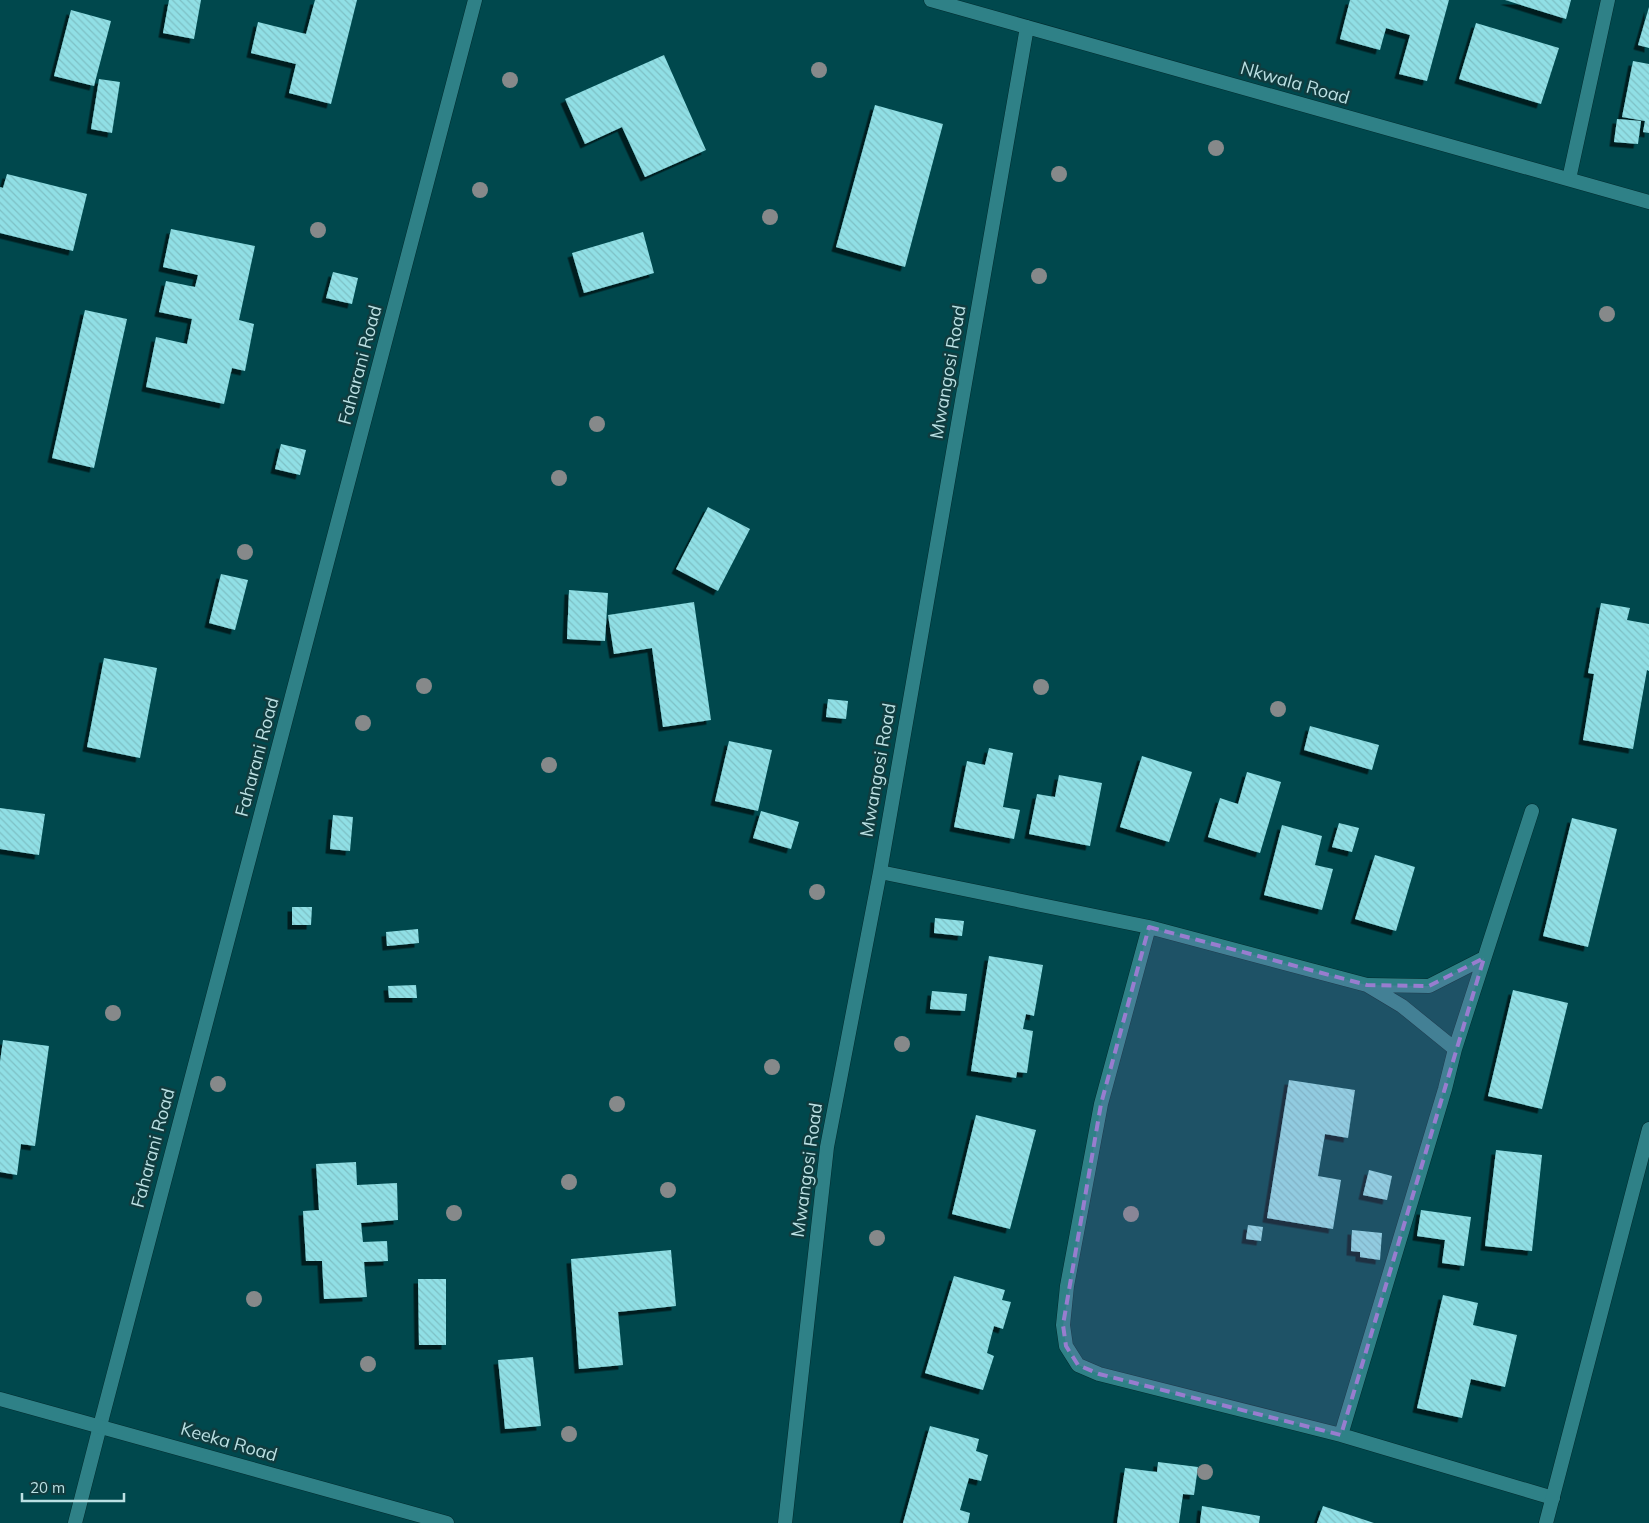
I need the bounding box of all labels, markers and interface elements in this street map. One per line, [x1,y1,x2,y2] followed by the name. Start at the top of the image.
[1238,56,1352,109] street label: Nkwala Road
[333,303,387,427] street label: Faharani Road
[924,303,971,441] street label: Mwangosi Road
[230,695,284,819] street label: Faharani Road
[854,701,901,839] street label: Mwangosi Road
[126,1086,180,1210] street label: Faharani Road
[786,1101,827,1239] street label: Mwangosi Road
[178,1417,280,1466] street label: Keeka Road
[22,1470,125,1502] scale bar
[30,1478,65,1497] text: 20 m

